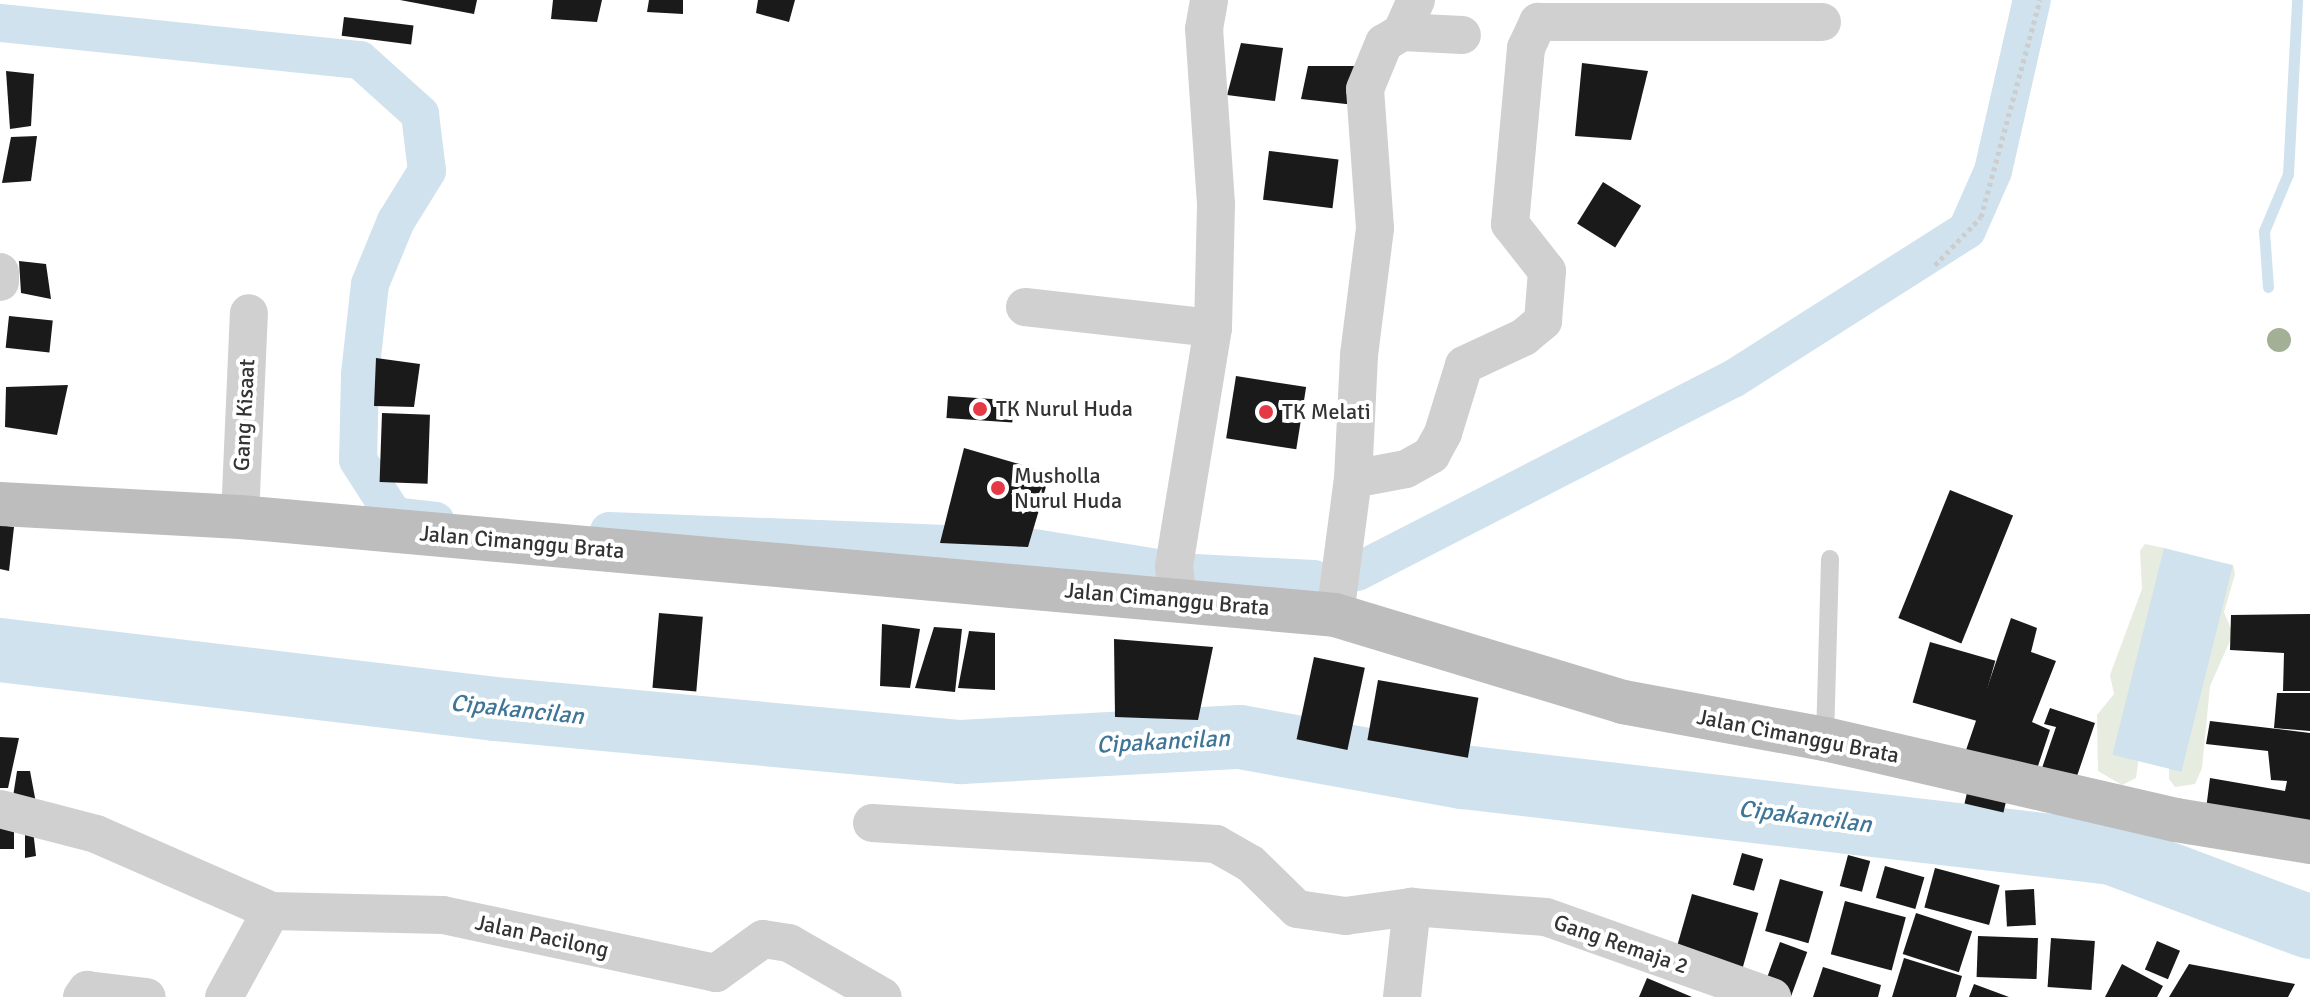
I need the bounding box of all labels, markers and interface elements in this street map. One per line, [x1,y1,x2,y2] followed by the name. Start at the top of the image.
[228,358,260,472] street label: Gang Kisaat
[996,396,1133,422] place label: TK Nurul Huda
[1282,399,1371,425] place label: TK Melati
[971,400,989,418] marker: TK Nurul Huda
[1257,403,1275,421] marker: TK Melati
[1014,462,1122,514] place label: Musholla Nurul Huda
[989,479,1007,497] marker: Musholla Nurul Huda
[418,520,626,564] street label: Jalan Cimanggu Brata
[1063,577,1271,621] street label: Jalan Cimanggu Brata
[449,689,585,731] water label: Cipakancilan
[1695,703,1901,769] street label: Jalan Cimanggu Brata
[1096,724,1230,760] water label: Cipakancilan
[1737,795,1873,839] water label: Cipakancilan
[473,909,611,963] street label: Jalan Pacilong
[1550,909,1692,979] street label: Gang Remaja 2

